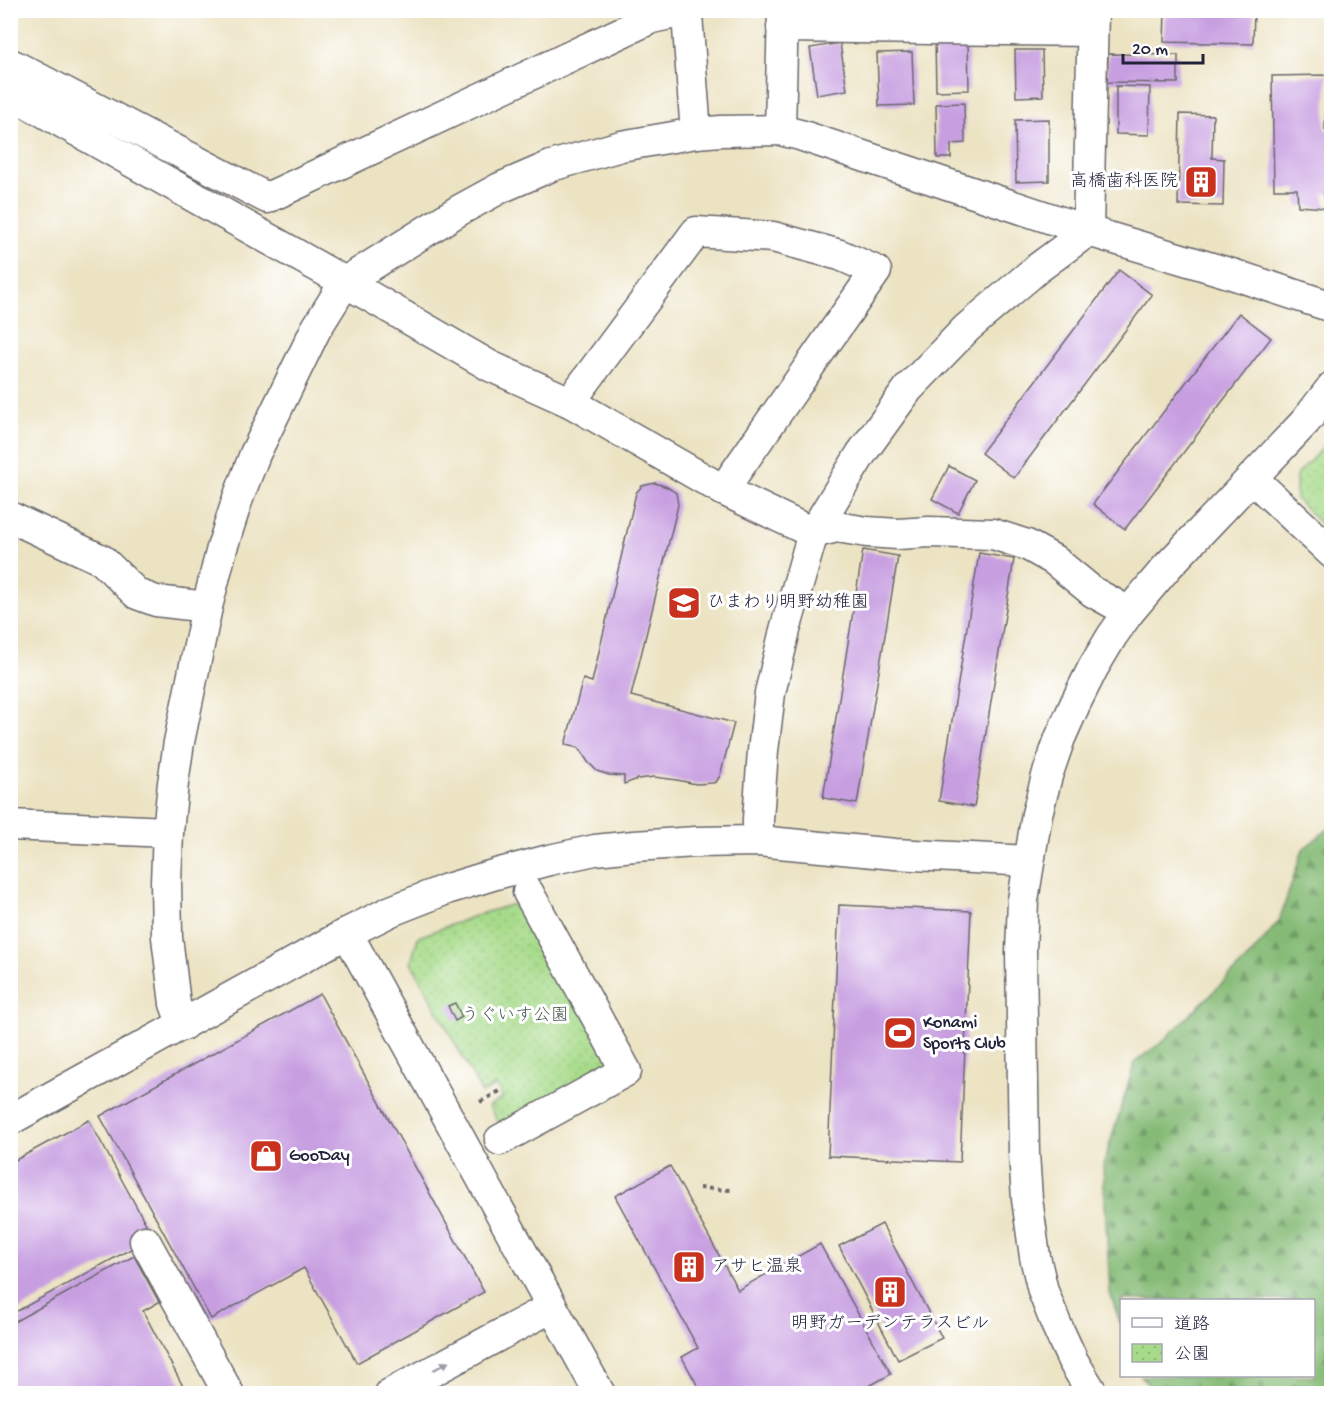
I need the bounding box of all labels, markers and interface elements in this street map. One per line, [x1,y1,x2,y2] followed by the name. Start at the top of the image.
[1123,27,1202,65] scale bar
[1132,40,1168,61] text: 20 m
[1183,164,1219,200] building icon: 高橋歯科医院
[1070,171,1178,193] place label: 高橋歯科医院
[666,585,702,621] school or university icon: ひまわり明野幼稚園
[707,592,869,614] place label: ひまわり明野幼稚園
[461,1006,569,1027] park label: うぐいす公園
[923,1013,1006,1055] place label: Konami Sports Club
[882,1015,918,1051] sports icon: Konami Sports Club
[248,1138,284,1174] shop icon: GooDay
[289,1146,350,1167] place label: GooDay
[671,1249,707,1285] building icon: アサヒ温泉
[712,1256,802,1278] place label: アサヒ温泉
[872,1274,908,1310] building icon: 明野ガーデンテラスビル
[1120,1299,1315,1377] legend
[791,1314,989,1335] place label: 明野ガーデンテラスビル
[1174,1314,1210,1336] text: 道路
[1174,1345,1210,1366] text: 公園
[433,1361,450,1371] one-way arrow

